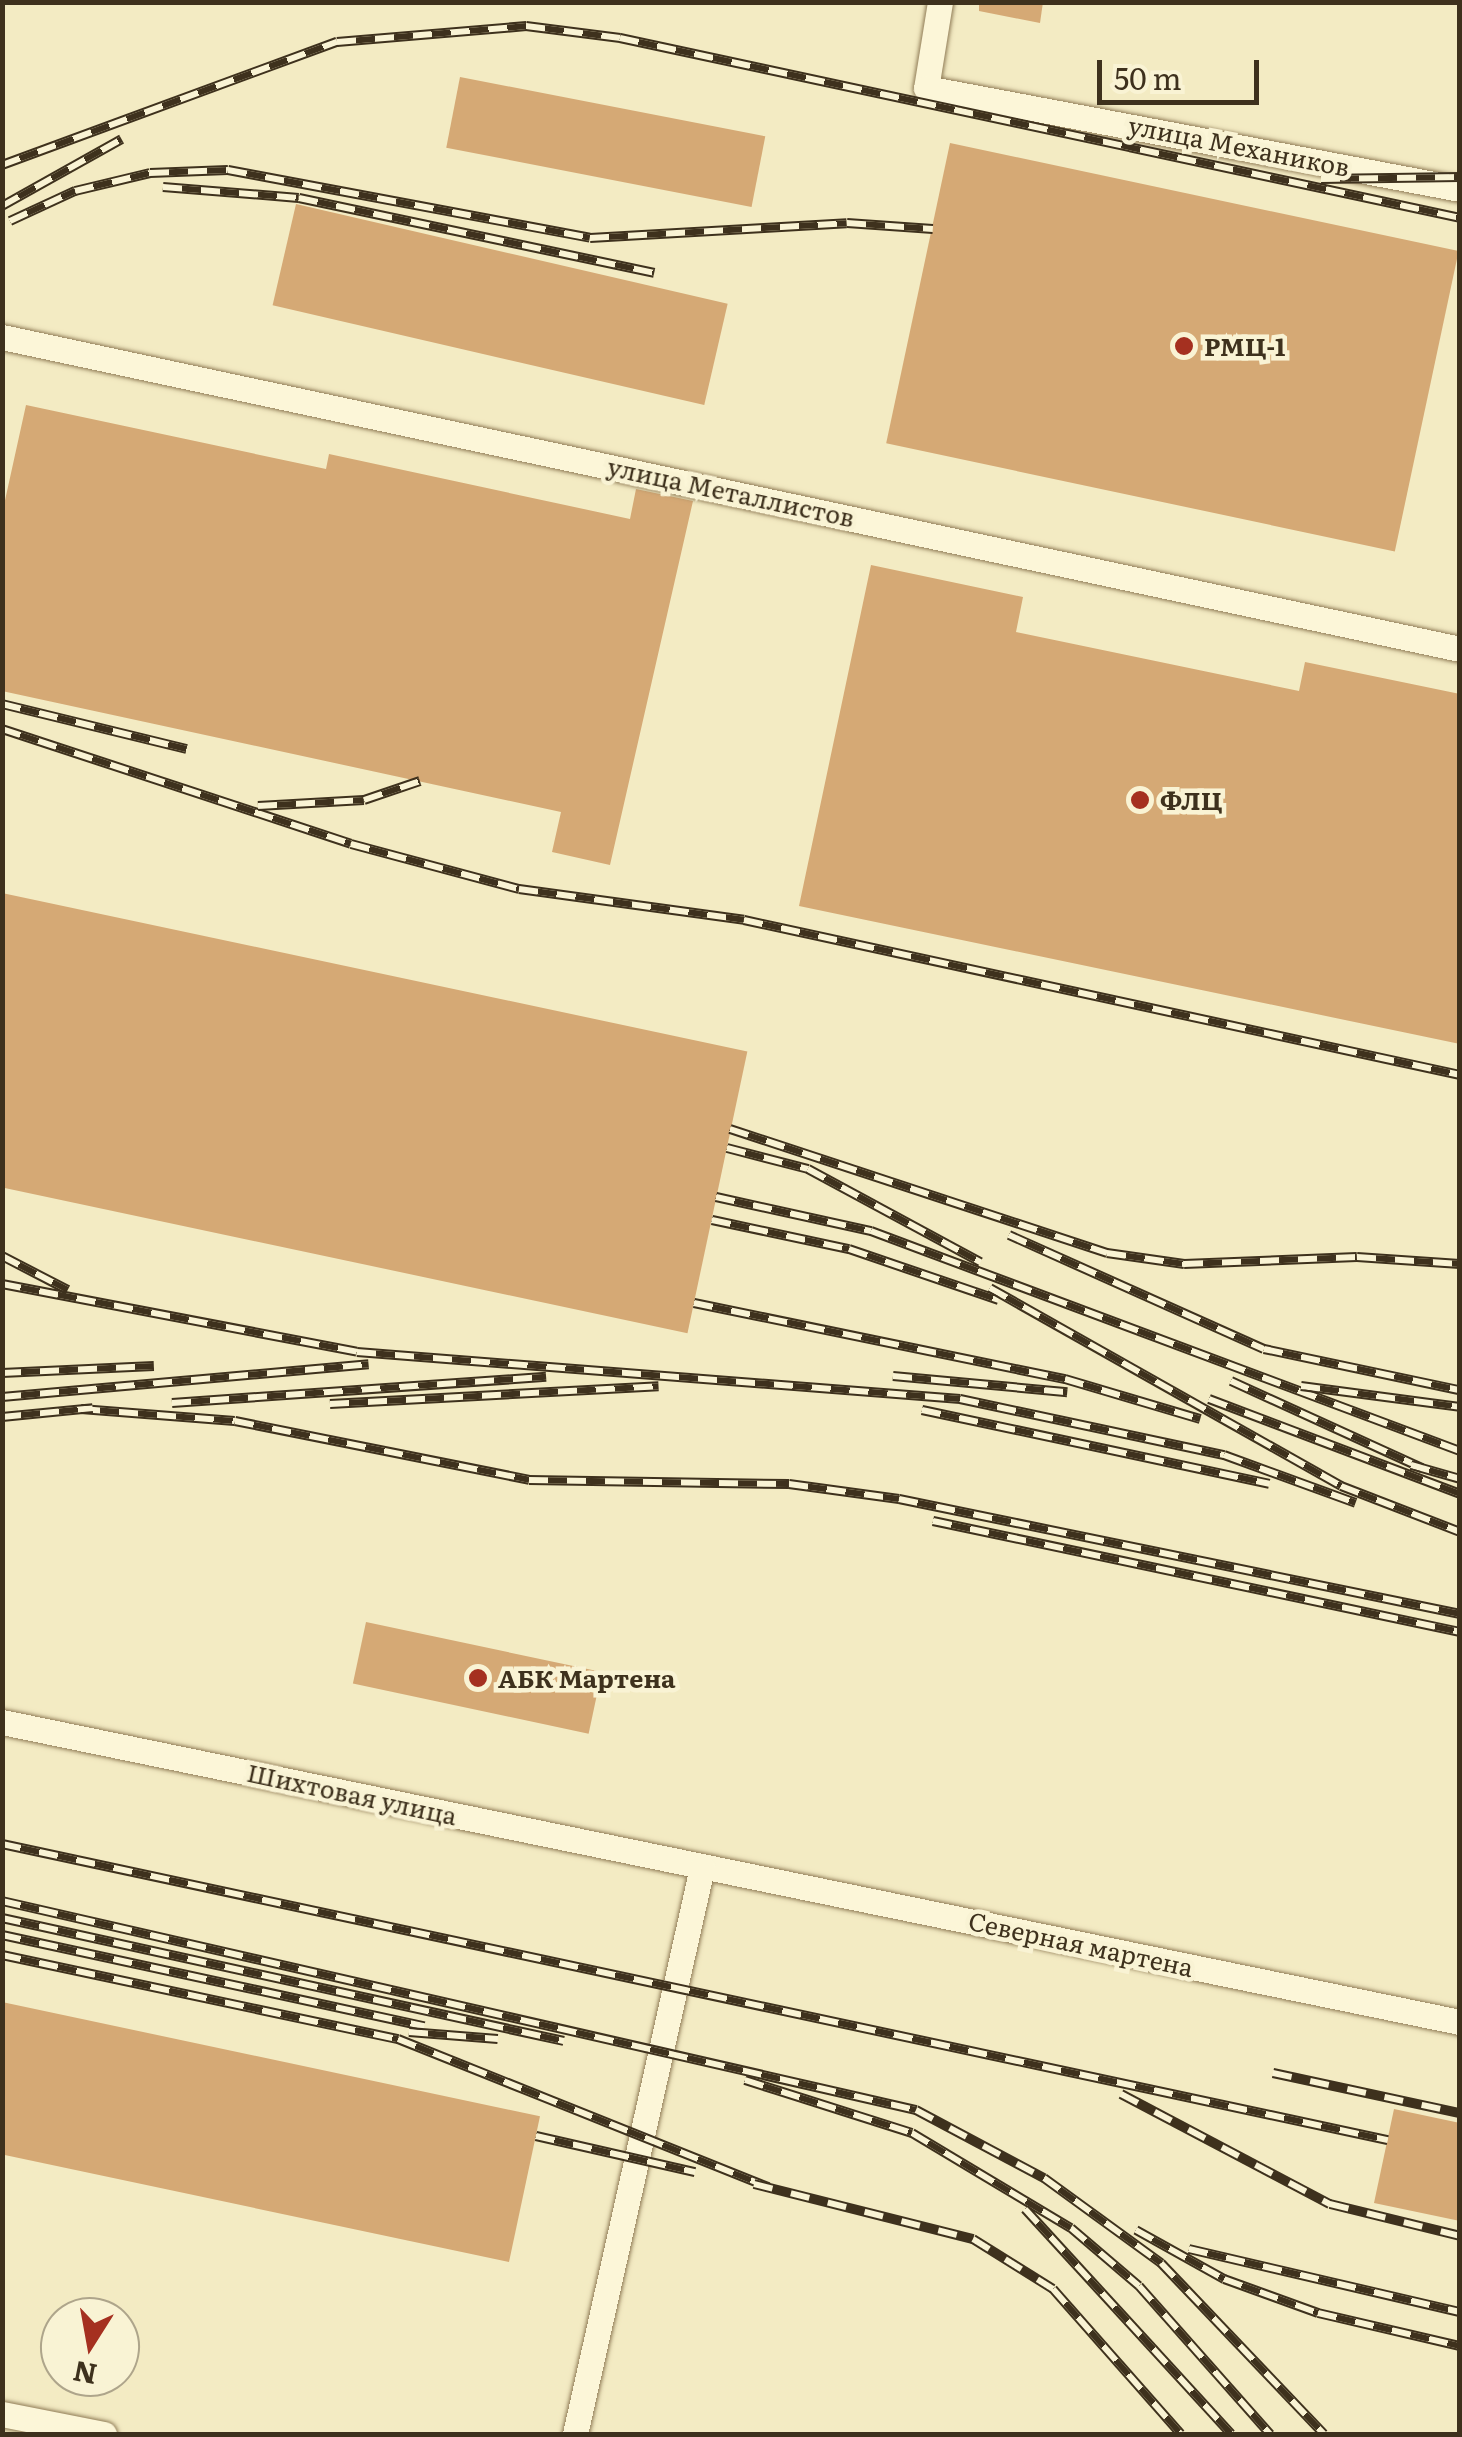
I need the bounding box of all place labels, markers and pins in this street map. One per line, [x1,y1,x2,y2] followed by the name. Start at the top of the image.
[1204,331,1285,361] place label: РМЦ-1
[1173,335,1195,357] marker: РМЦ-1
[1160,785,1222,815] place label: ФЛЦ
[1129,789,1151,811] marker: ФЛЦ
[498,1663,675,1693] place label: АБК Мартена
[467,1667,489,1689] marker: АБК Мартена

